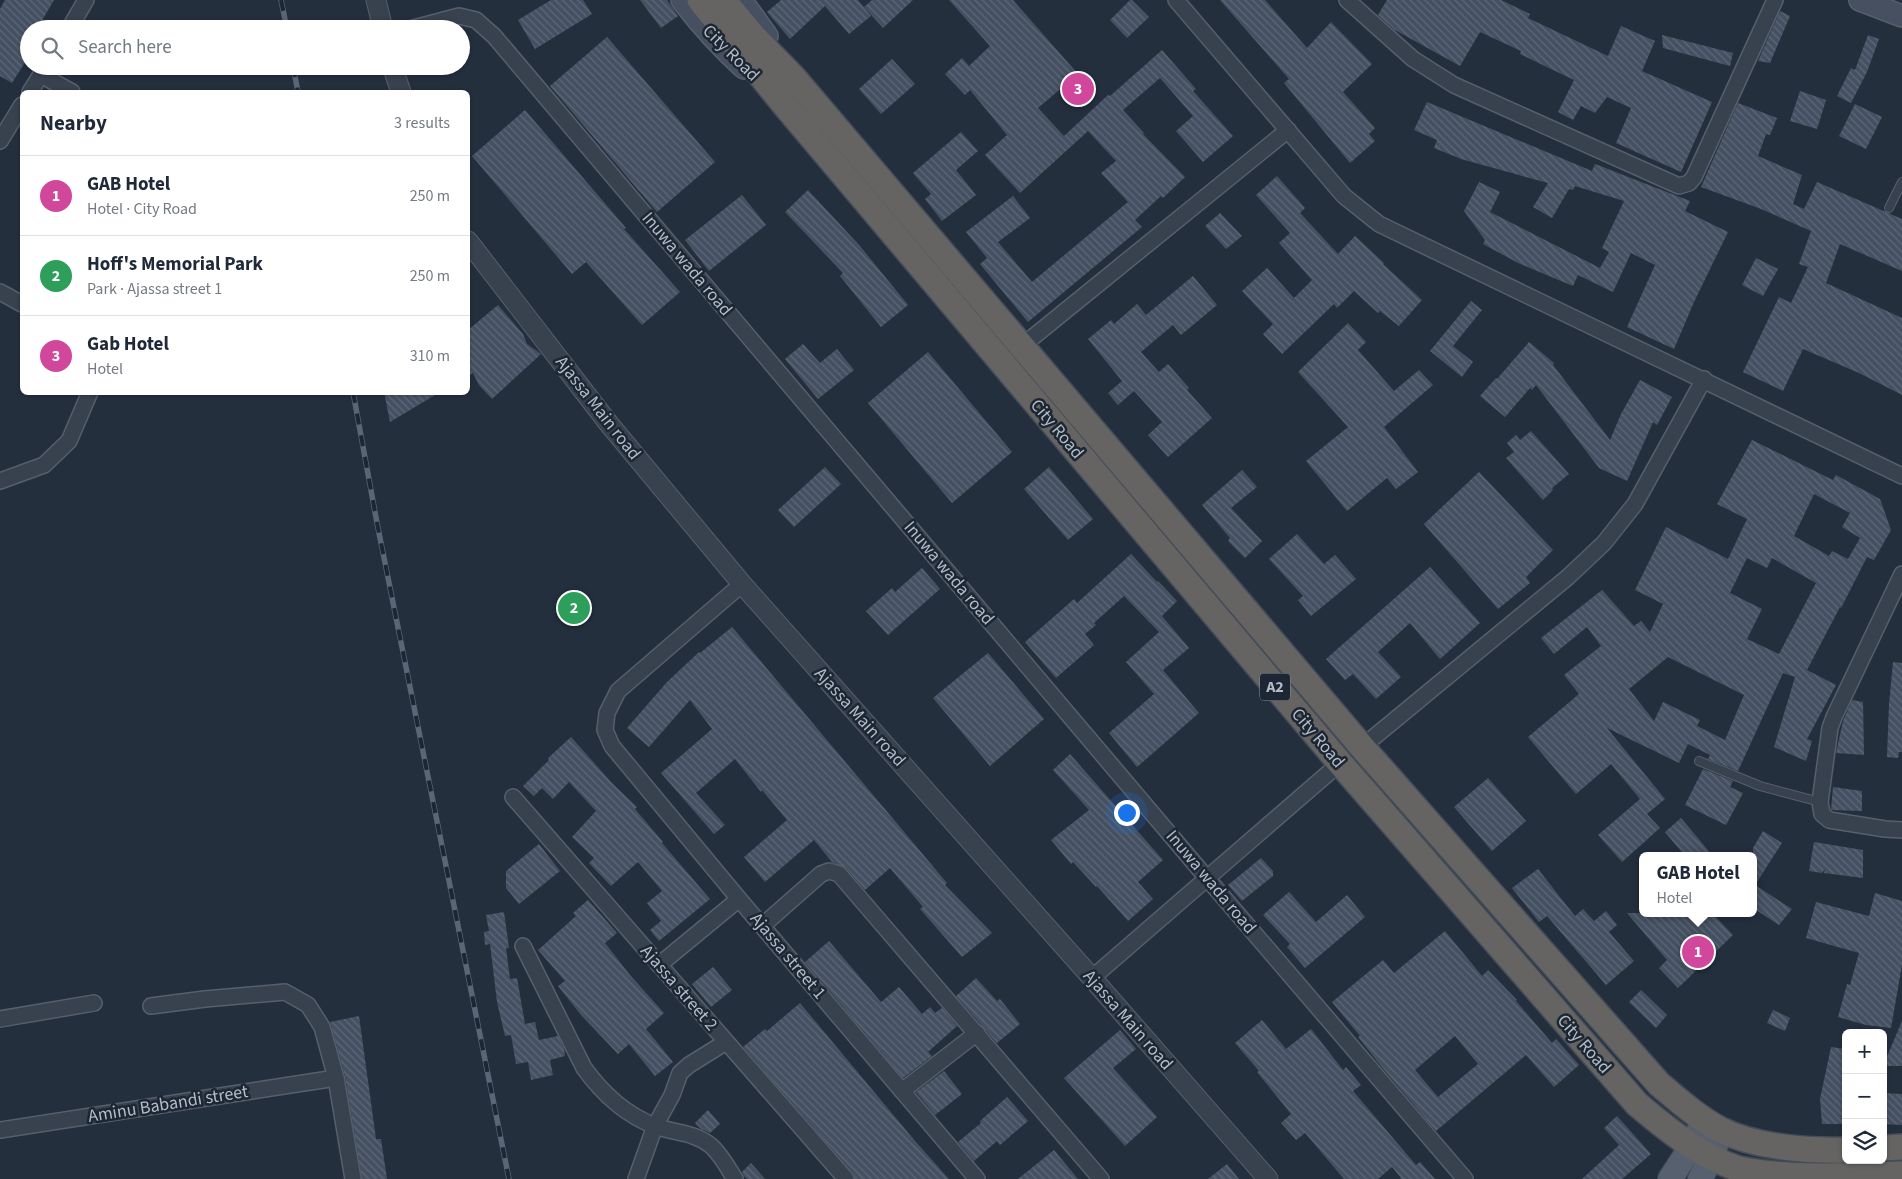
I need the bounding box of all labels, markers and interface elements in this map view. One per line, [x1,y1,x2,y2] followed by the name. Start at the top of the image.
[697,19,765,87] street label: City Road
[20,20,470,75] search box
[38,34,66,62] icon: search
[78,34,172,61] text: Search here
[1062,70,1094,108] pin: 3
[40,108,107,138] text: Nearby
[394,112,450,134] text: 3 results
[87,171,170,198] text: GAB Hotel
[52,185,60,207] text: 1
[410,185,450,207] text: 250 m
[87,198,197,220] text: Hotel · City Road
[636,207,738,321] street label: Inuwa wada road
[87,251,263,278] text: Hoff's Memorial Park
[52,265,60,287] text: 2
[410,265,450,287] text: 250 m
[87,278,222,300] text: Park · Ajassa street 1
[87,331,169,358] text: Gab Hotel
[52,345,60,367] text: 3
[410,345,450,367] text: 310 m
[549,351,647,465] street label: Ajassa Main road
[87,358,123,380] text: Hotel
[1024,394,1090,464] street label: City Road
[898,516,1000,630] street label: Inuwa wada road
[558,589,590,627] pin: 2
[809,662,911,772] street label: Ajassa Main road
[1260,674,1290,700] road number: A2
[1285,703,1351,773] street label: City Road
[1114,800,1140,826] your location
[1160,825,1262,939] street label: Inuwa wada road
[1639,852,1757,917] popup
[1656,860,1740,887] text: GAB Hotel
[1656,887,1692,909] text: Hotel
[744,907,832,1005] street label: Ajassa street 1
[1682,933,1714,971] pin: 1
[635,940,723,1036] street label: Ajassa street 2
[1077,964,1179,1076] street label: Ajassa Main road
[1551,1009,1617,1079] street label: City Road
[1842,1029,1887,1164] map controls
[1842,1029,1887,1074] button: +
[1842,1074,1887,1119] button: −
[86,1079,250,1129] street label: Aminu Babandi street
[1842,1119,1887,1164] button: layers

